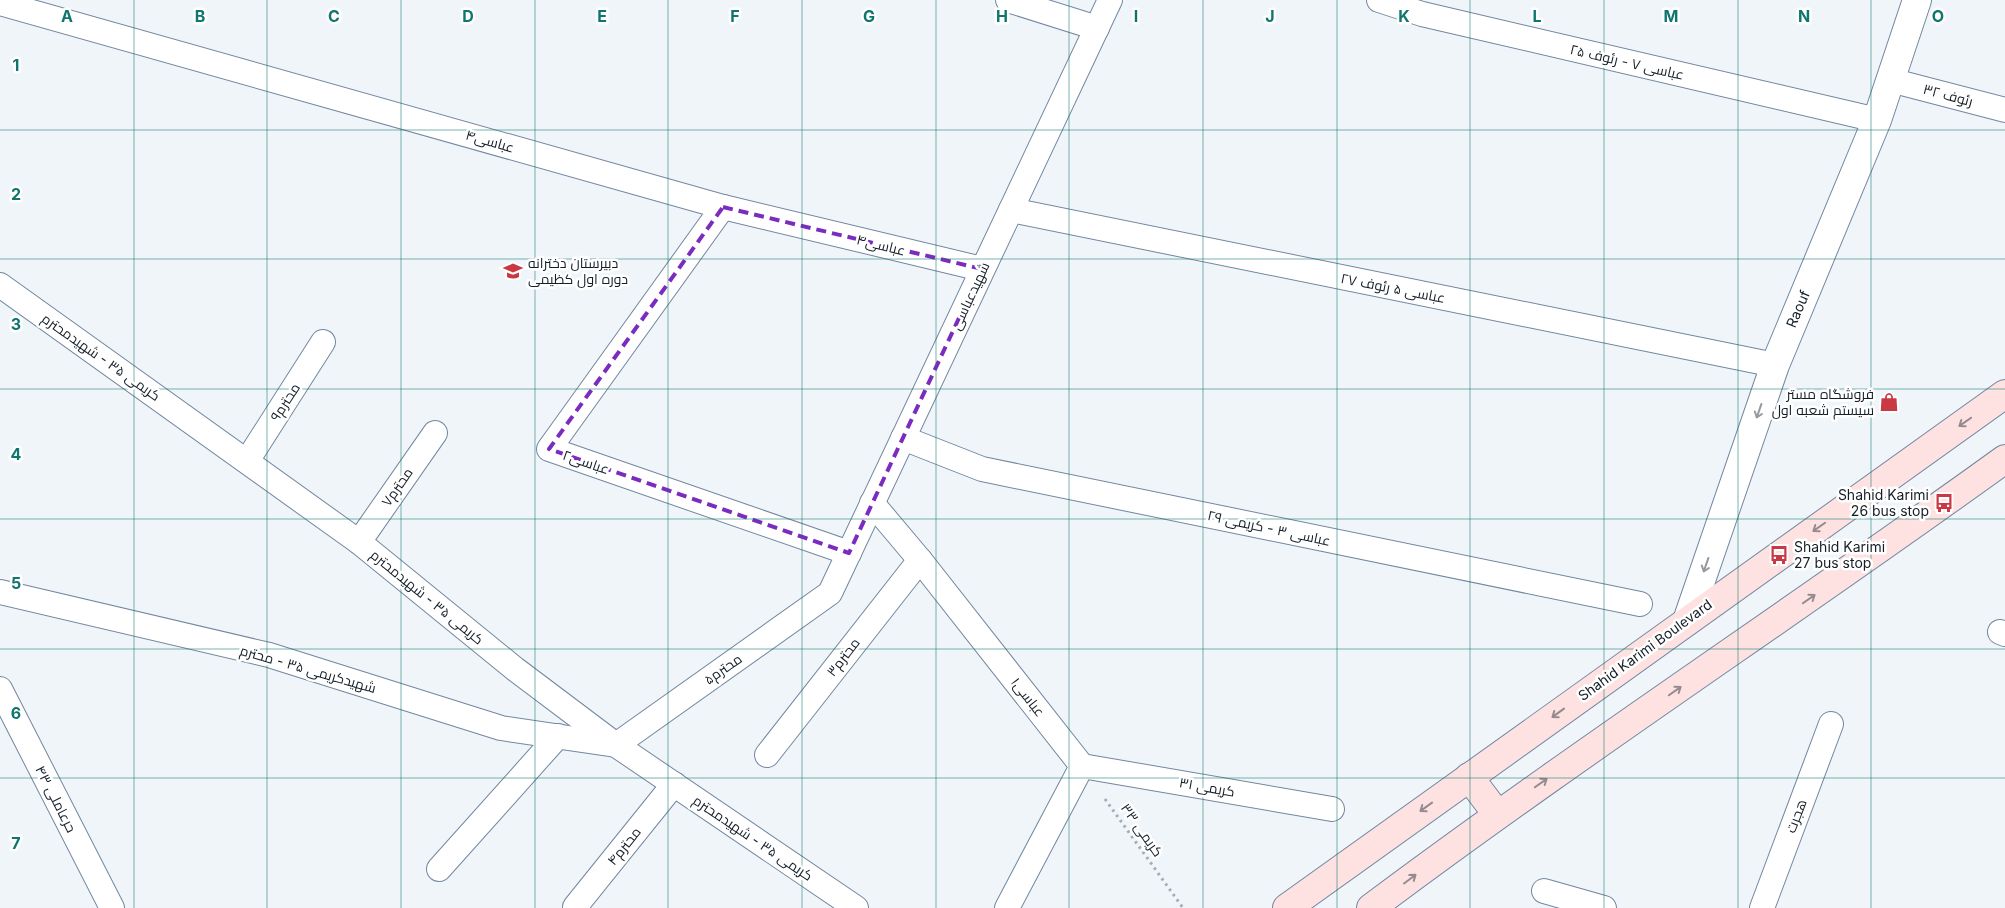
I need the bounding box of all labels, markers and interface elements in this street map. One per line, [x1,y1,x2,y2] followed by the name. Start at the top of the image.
[61,6,73,26] text: A
[195,6,205,26] text: B
[328,6,340,26] text: C
[462,6,474,26] text: D
[597,6,607,26] text: E
[730,6,740,26] text: F
[863,6,875,26] text: G
[996,6,1008,26] text: H
[1134,6,1138,26] text: I
[1265,6,1275,26] text: J
[1398,6,1410,26] text: K
[1532,6,1542,26] text: L
[1664,6,1678,26] text: M
[1798,6,1810,26] text: N
[1932,6,1944,26] text: O
[1568,40,1686,83] street label: عباسی ۷ - رئوف ۲۵
[13,55,19,75] text: 1
[1921,80,1975,109] street label: رئوف ۳۲
[464,125,516,156] street label: عباسی۴
[11,184,21,204] text: 2
[855,230,907,259] street label: عباسی۴
[528,254,628,288] place label: دبیرستان دخترانه دوره اول کظیمی
[946,259,993,332] street label: شهیدعباسی
[502,260,524,282] school or university icon: دبیرستان دخترانه دوره اول کظیمی
[1339,269,1447,306] street label: عباسی ۵ رئوف ۲۷
[1782,288,1813,330] street label: Raouf
[38,309,164,406] street label: کریمی ۳۵ - شهیدمحترم
[11,314,21,334] text: 3
[266,380,305,425] street label: محترم۹
[1772,385,1874,420] place label: فروشگاه مستر سیستم شعبه اول
[1878,391,1900,413] shop icon: فروشگاه مستر سیستم شعبه اول
[1754,403,1763,419] one-way arrow
[1958,417,1972,427] one-way arrow
[11,444,22,464] text: 4
[561,446,612,477] street label: عباسی۲
[377,464,418,510] street label: محترم۷
[1838,486,1929,519] place label: Shahid Karimi 26 bus stop
[1933,492,1955,514] bus stop icon: Shahid Karimi 26 bus stop
[1206,506,1332,549] street label: عباسی ۳ - کریمی ۲۹
[1812,522,1826,532] one-way arrow
[1794,538,1885,571] place label: Shahid Karimi 27 bus stop
[1768,544,1790,566] bus stop icon: Shahid Karimi 27 bus stop
[366,546,487,649] street label: کریمی ۳۵ - شهیدمحترم
[1701,557,1710,572] one-way arrow
[11,573,21,593] text: 5
[1802,594,1816,604] one-way arrow
[1574,595,1715,704] street label: Shahid Karimi Boulevard
[822,634,864,680] street label: محترم۳
[238,641,378,698] street label: شهیدکریمی ۳۵ - محترم
[701,650,746,689] street label: محترم۵
[1008,674,1049,720] street label: عباسی۱
[1668,686,1682,696] one-way arrow
[11,703,21,723] text: 6
[1551,708,1565,718] one-way arrow
[32,762,81,835] street label: حرعاملی ۴۳
[1178,773,1236,800] street label: کریمی ۳۱
[1534,778,1548,788] one-way arrow
[689,791,816,886] street label: کریمی ۳۵ - شهیدمحترم
[1781,797,1810,835] street label: هجرت
[1118,800,1167,860] street label: کریمی ۳۳
[1419,802,1433,812] one-way arrow
[603,823,646,869] street label: محترم۴
[11,833,21,853] text: 7
[1403,874,1417,884] one-way arrow

